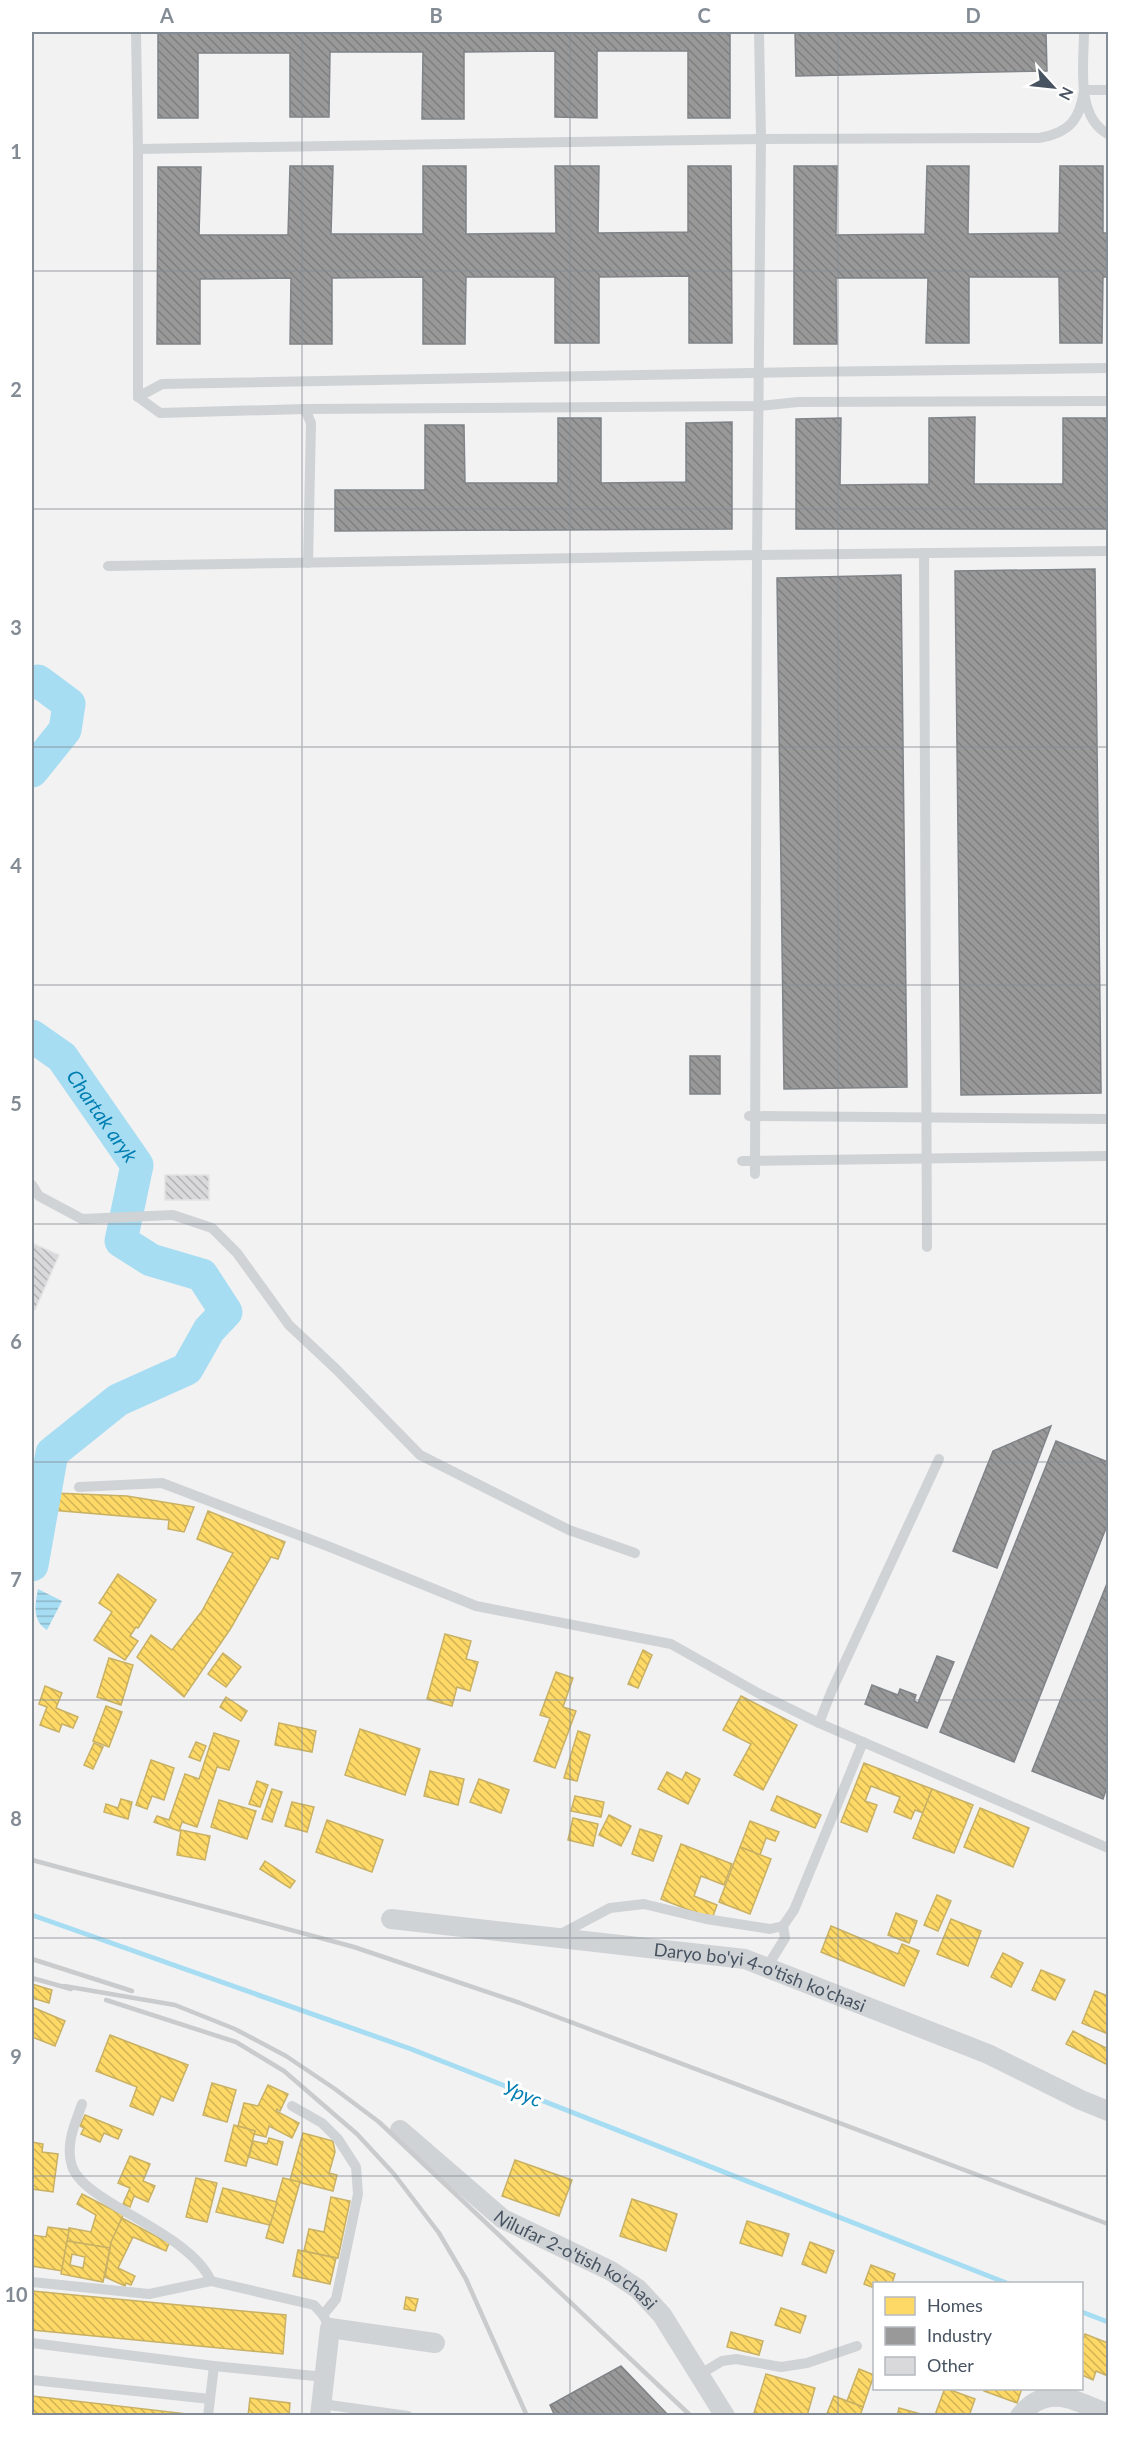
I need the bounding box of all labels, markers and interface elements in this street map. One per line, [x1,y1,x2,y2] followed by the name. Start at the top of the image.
[159,3,174,27] text: A
[429,3,443,27] text: B
[697,3,711,27] text: C
[965,3,981,27] text: D
[1023,57,1083,117] north arrow
[1056,84,1078,104] text: N
[10,139,22,163] text: 1
[10,377,22,401] text: 2
[10,615,22,639] text: 3
[10,853,22,877] text: 4
[62,1065,144,1167] water label: Chartak aryk
[10,1091,22,1115] text: 5
[10,1329,22,1353] text: 6
[10,1567,22,1591] text: 7
[10,1806,22,1830] text: 8
[653,1938,869,2016] street label: Daryo bo'yi 4-o'tish ko'chasi
[10,2044,22,2068] text: 9
[500,2075,546,2111] water label: Урус
[490,2205,662,2314] street label: Nilufar 2-o'tish ko'chasi
[4,2282,28,2306] text: 10
[873,2282,1083,2390] legend
[927,2294,983,2316] text: Homes
[927,2324,993,2346] text: Industry
[927,2354,974,2376] text: Other

